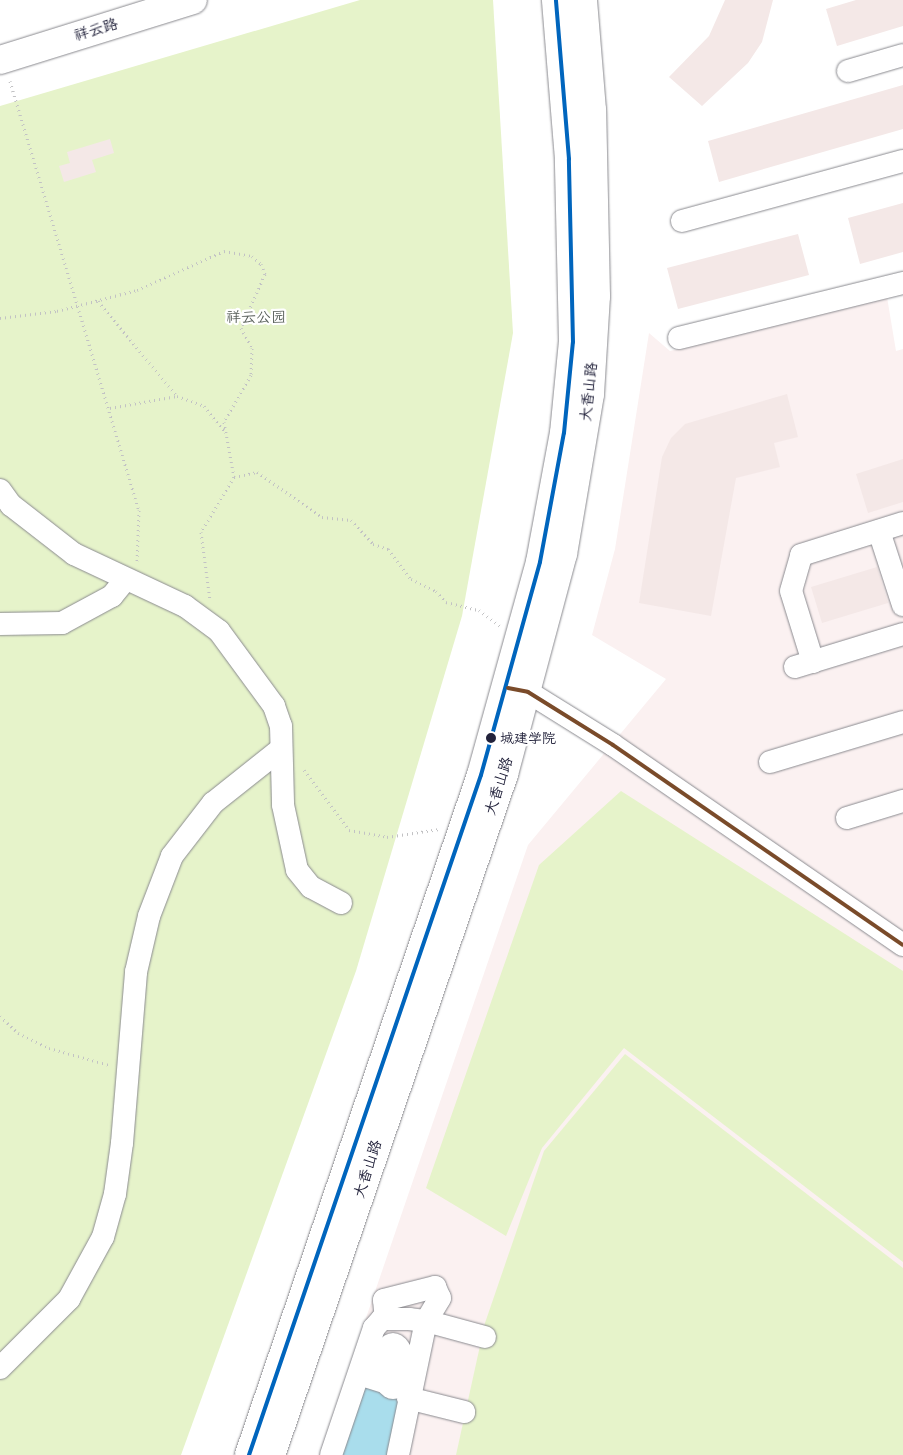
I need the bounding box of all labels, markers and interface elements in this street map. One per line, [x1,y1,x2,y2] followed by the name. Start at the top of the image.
[72,15,120,45] street label: 祥云路
[226,309,286,327] park label: 祥云公园
[577,361,601,423] street label: 大香山路
[500,730,556,746] place label: 城建学院
[486,733,496,743] marker: 城建学院
[481,755,517,817] street label: 大香山路
[350,1138,386,1200] street label: 大香山路

